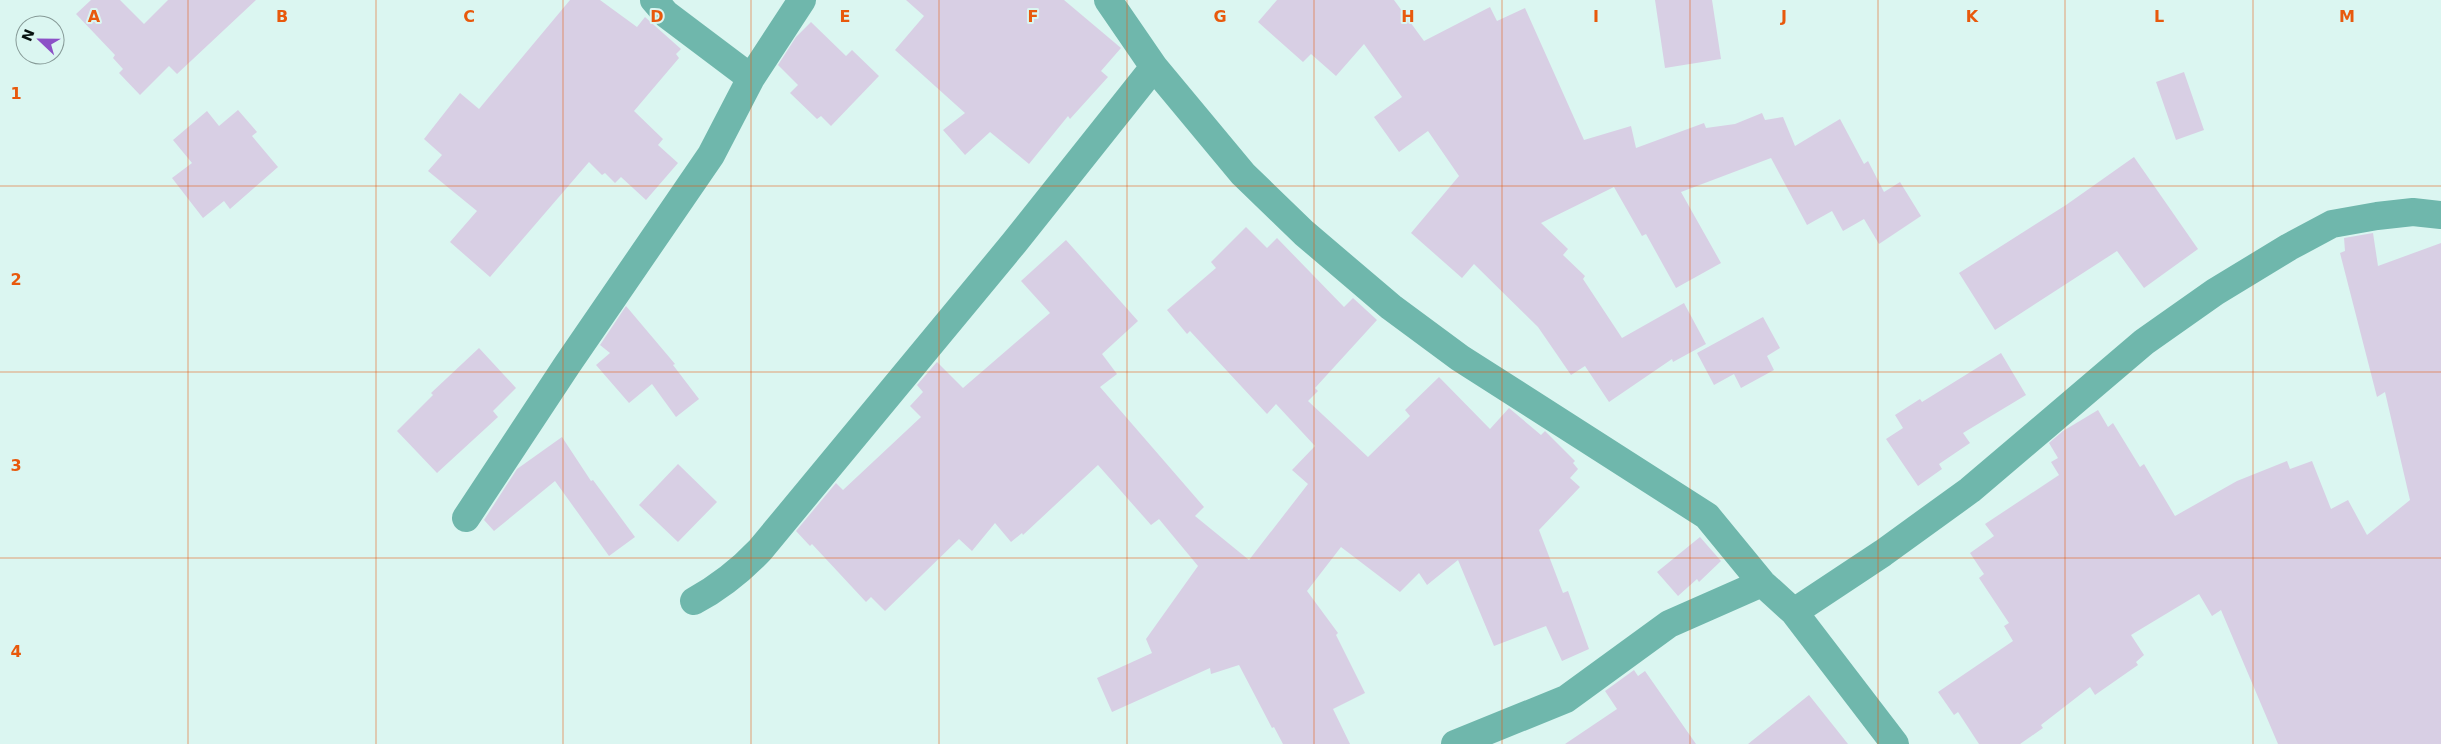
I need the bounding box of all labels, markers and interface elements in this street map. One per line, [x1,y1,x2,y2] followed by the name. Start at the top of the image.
[88,7,101,26] text: A
[276,7,288,26] text: B
[463,7,475,26] text: C
[650,7,664,26] text: D
[840,7,850,26] text: E
[1028,7,1038,26] text: F
[1213,7,1227,26] text: G
[1401,7,1415,26] text: H
[1593,7,1599,26] text: I
[1780,7,1787,26] text: J
[1966,7,1979,26] text: K
[2154,7,2164,26] text: L
[2339,7,2355,26] text: M
[15,15,65,65] north arrow
[18,27,38,44] text: N
[10,84,22,103] text: 1
[10,270,22,289] text: 2
[10,456,22,475] text: 3
[10,642,22,661] text: 4

